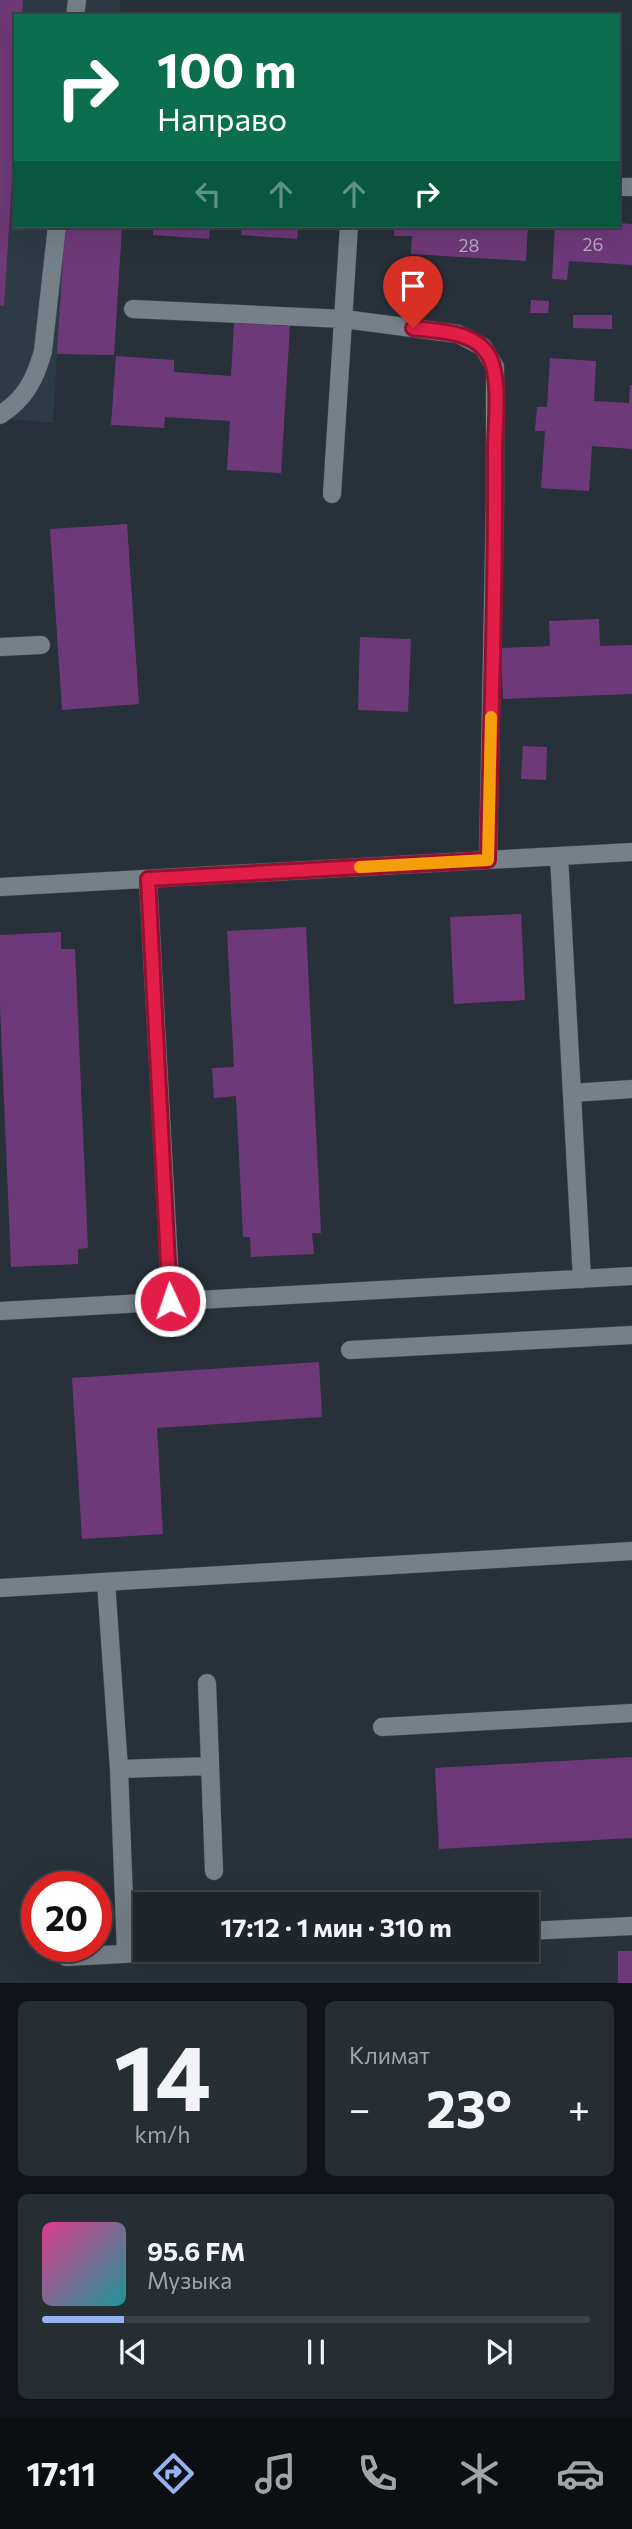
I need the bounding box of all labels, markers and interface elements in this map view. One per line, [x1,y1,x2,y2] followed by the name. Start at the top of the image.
[157,38,296,98] text: 100 m
[42,42,133,133] icon: right
[157,98,287,138] text: Направо
[189,175,227,213] icon: left
[262,175,300,213] icon: ahead
[335,175,373,213] icon: ahead
[408,175,446,213] icon: right
[583,233,603,255] house number: 26
[459,234,480,256] house number: 28
[383,256,443,328] pin
[394,267,432,305] icon: arrive
[133,1264,207,1338] position arrow
[21,1871,112,1962] speed limit sign: 20
[220,1911,452,1942] text: 17:12 · 1 мин · 310 m
[114,2018,211,2130] text: 14
[349,2041,430,2069] text: Климат
[426,2075,512,2139] text: 23°
[349,2084,371,2131] text: −
[568,2084,590,2131] text: +
[135,2120,190,2148] text: km/h
[147,2235,245,2266] text: 95.6 FM
[147,2266,232,2294] text: Музыка
[114,2333,152,2371] icon: previous
[297,2333,335,2371] icon: pause
[480,2333,518,2371] icon: next
[149,2449,198,2498] icon: directions
[251,2449,300,2498] icon: music
[353,2449,402,2498] icon: phone
[455,2449,504,2498] icon: climate
[556,2449,605,2498] icon: car
[26,2453,96,2493] text: 17:11

